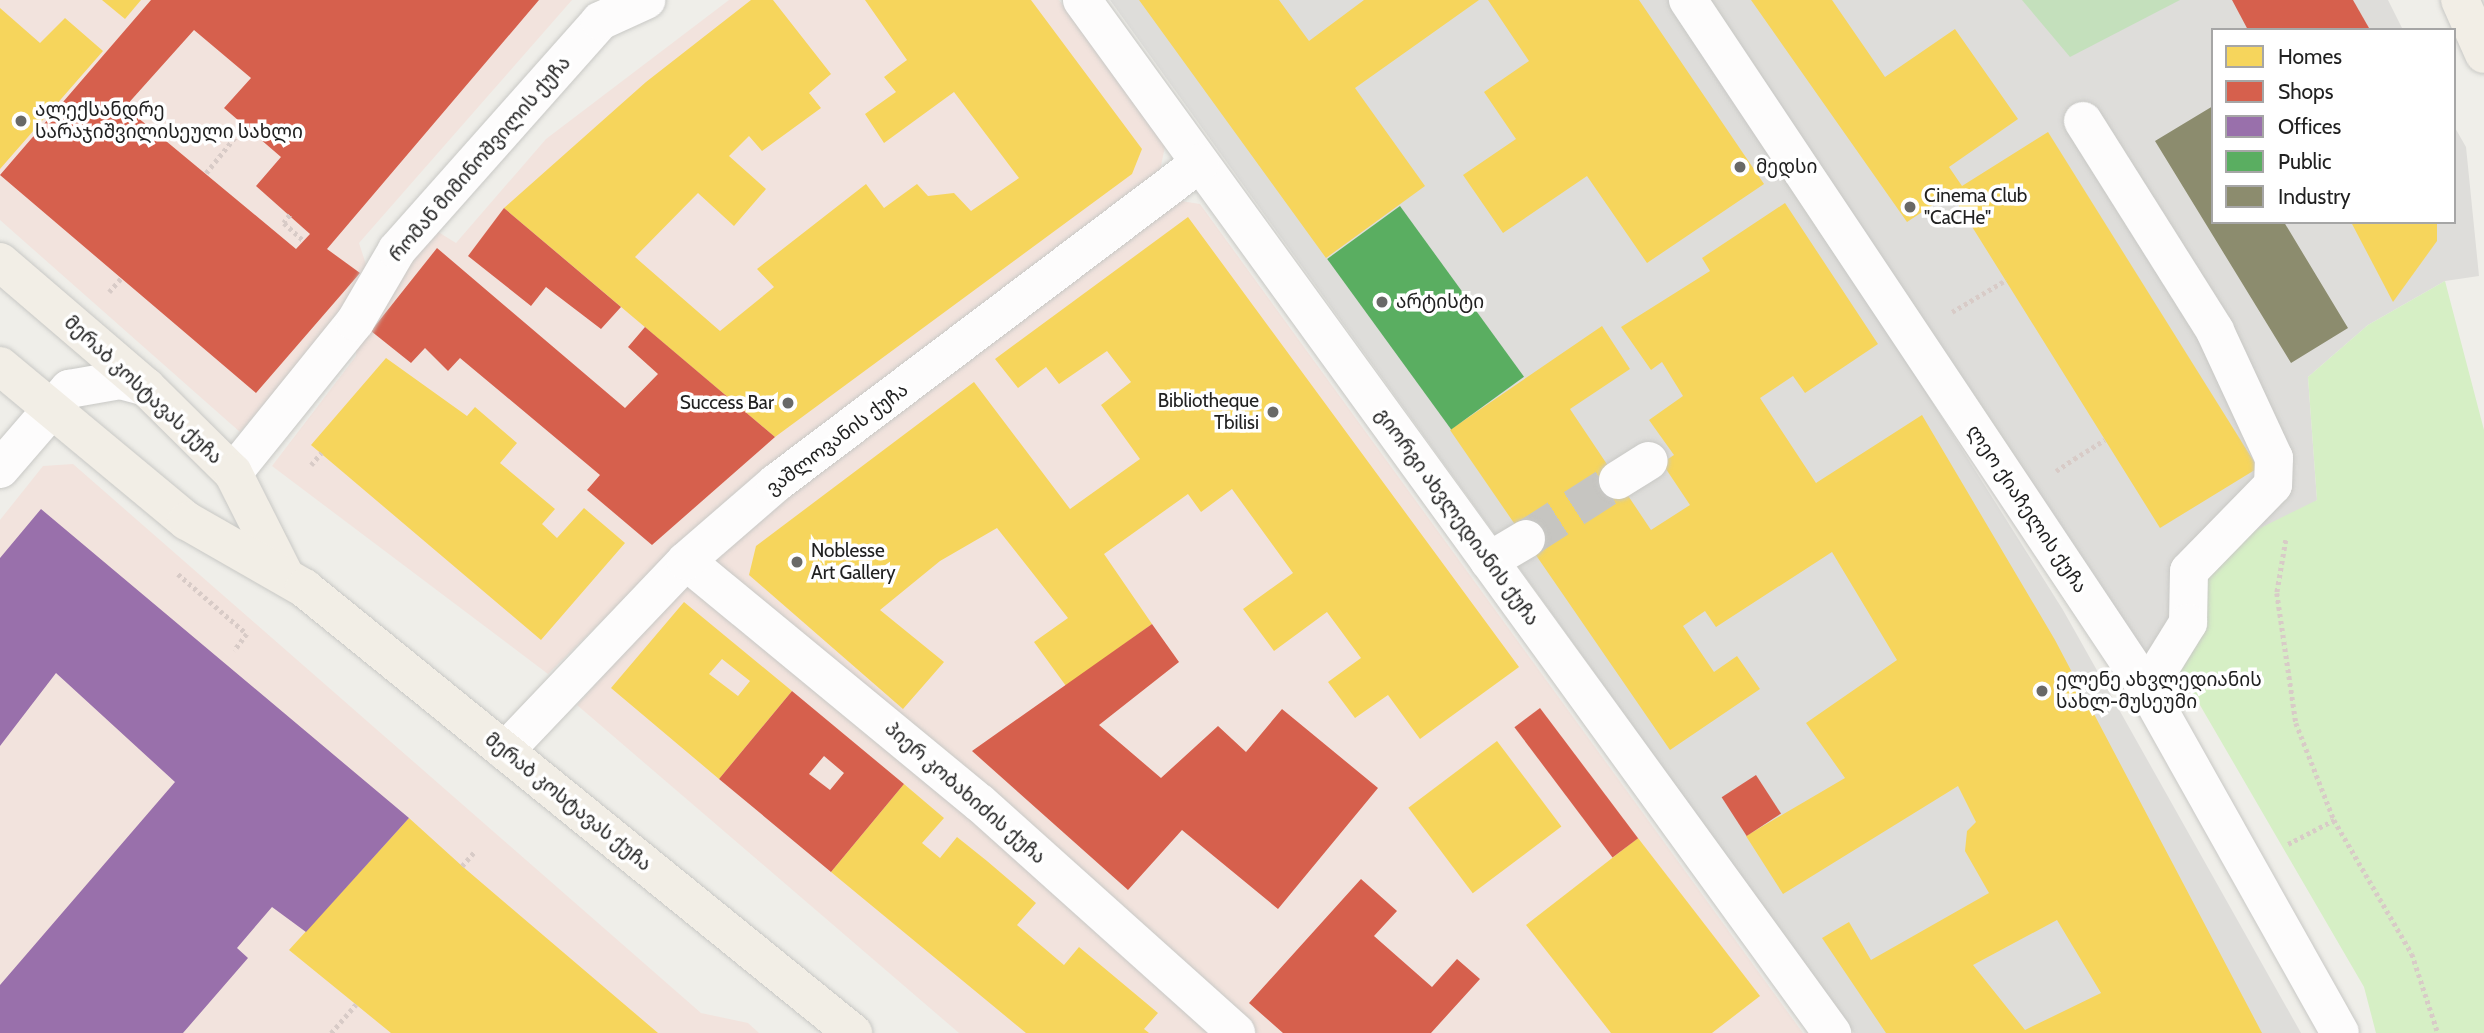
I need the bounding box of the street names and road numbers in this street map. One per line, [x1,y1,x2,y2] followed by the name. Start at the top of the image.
[385,52,575,266] street label: რომან მიმინოშვილის ქუჩა
[59,311,227,469] street label: მერაბ კოსტავას ქუჩა
[761,378,913,500] street label: ვაშლოვანის ქუჩა
[1370,404,1544,630] street label: გიორგი ახვლედიანის ქუჩა
[1962,421,2092,597] street label: ლეო ქიაჩელის ქუჩა
[880,717,1050,869] street label: პიერ კობახიძის ქუჩა
[480,728,656,876] street label: მერაბ კოსტავას ქუჩა

